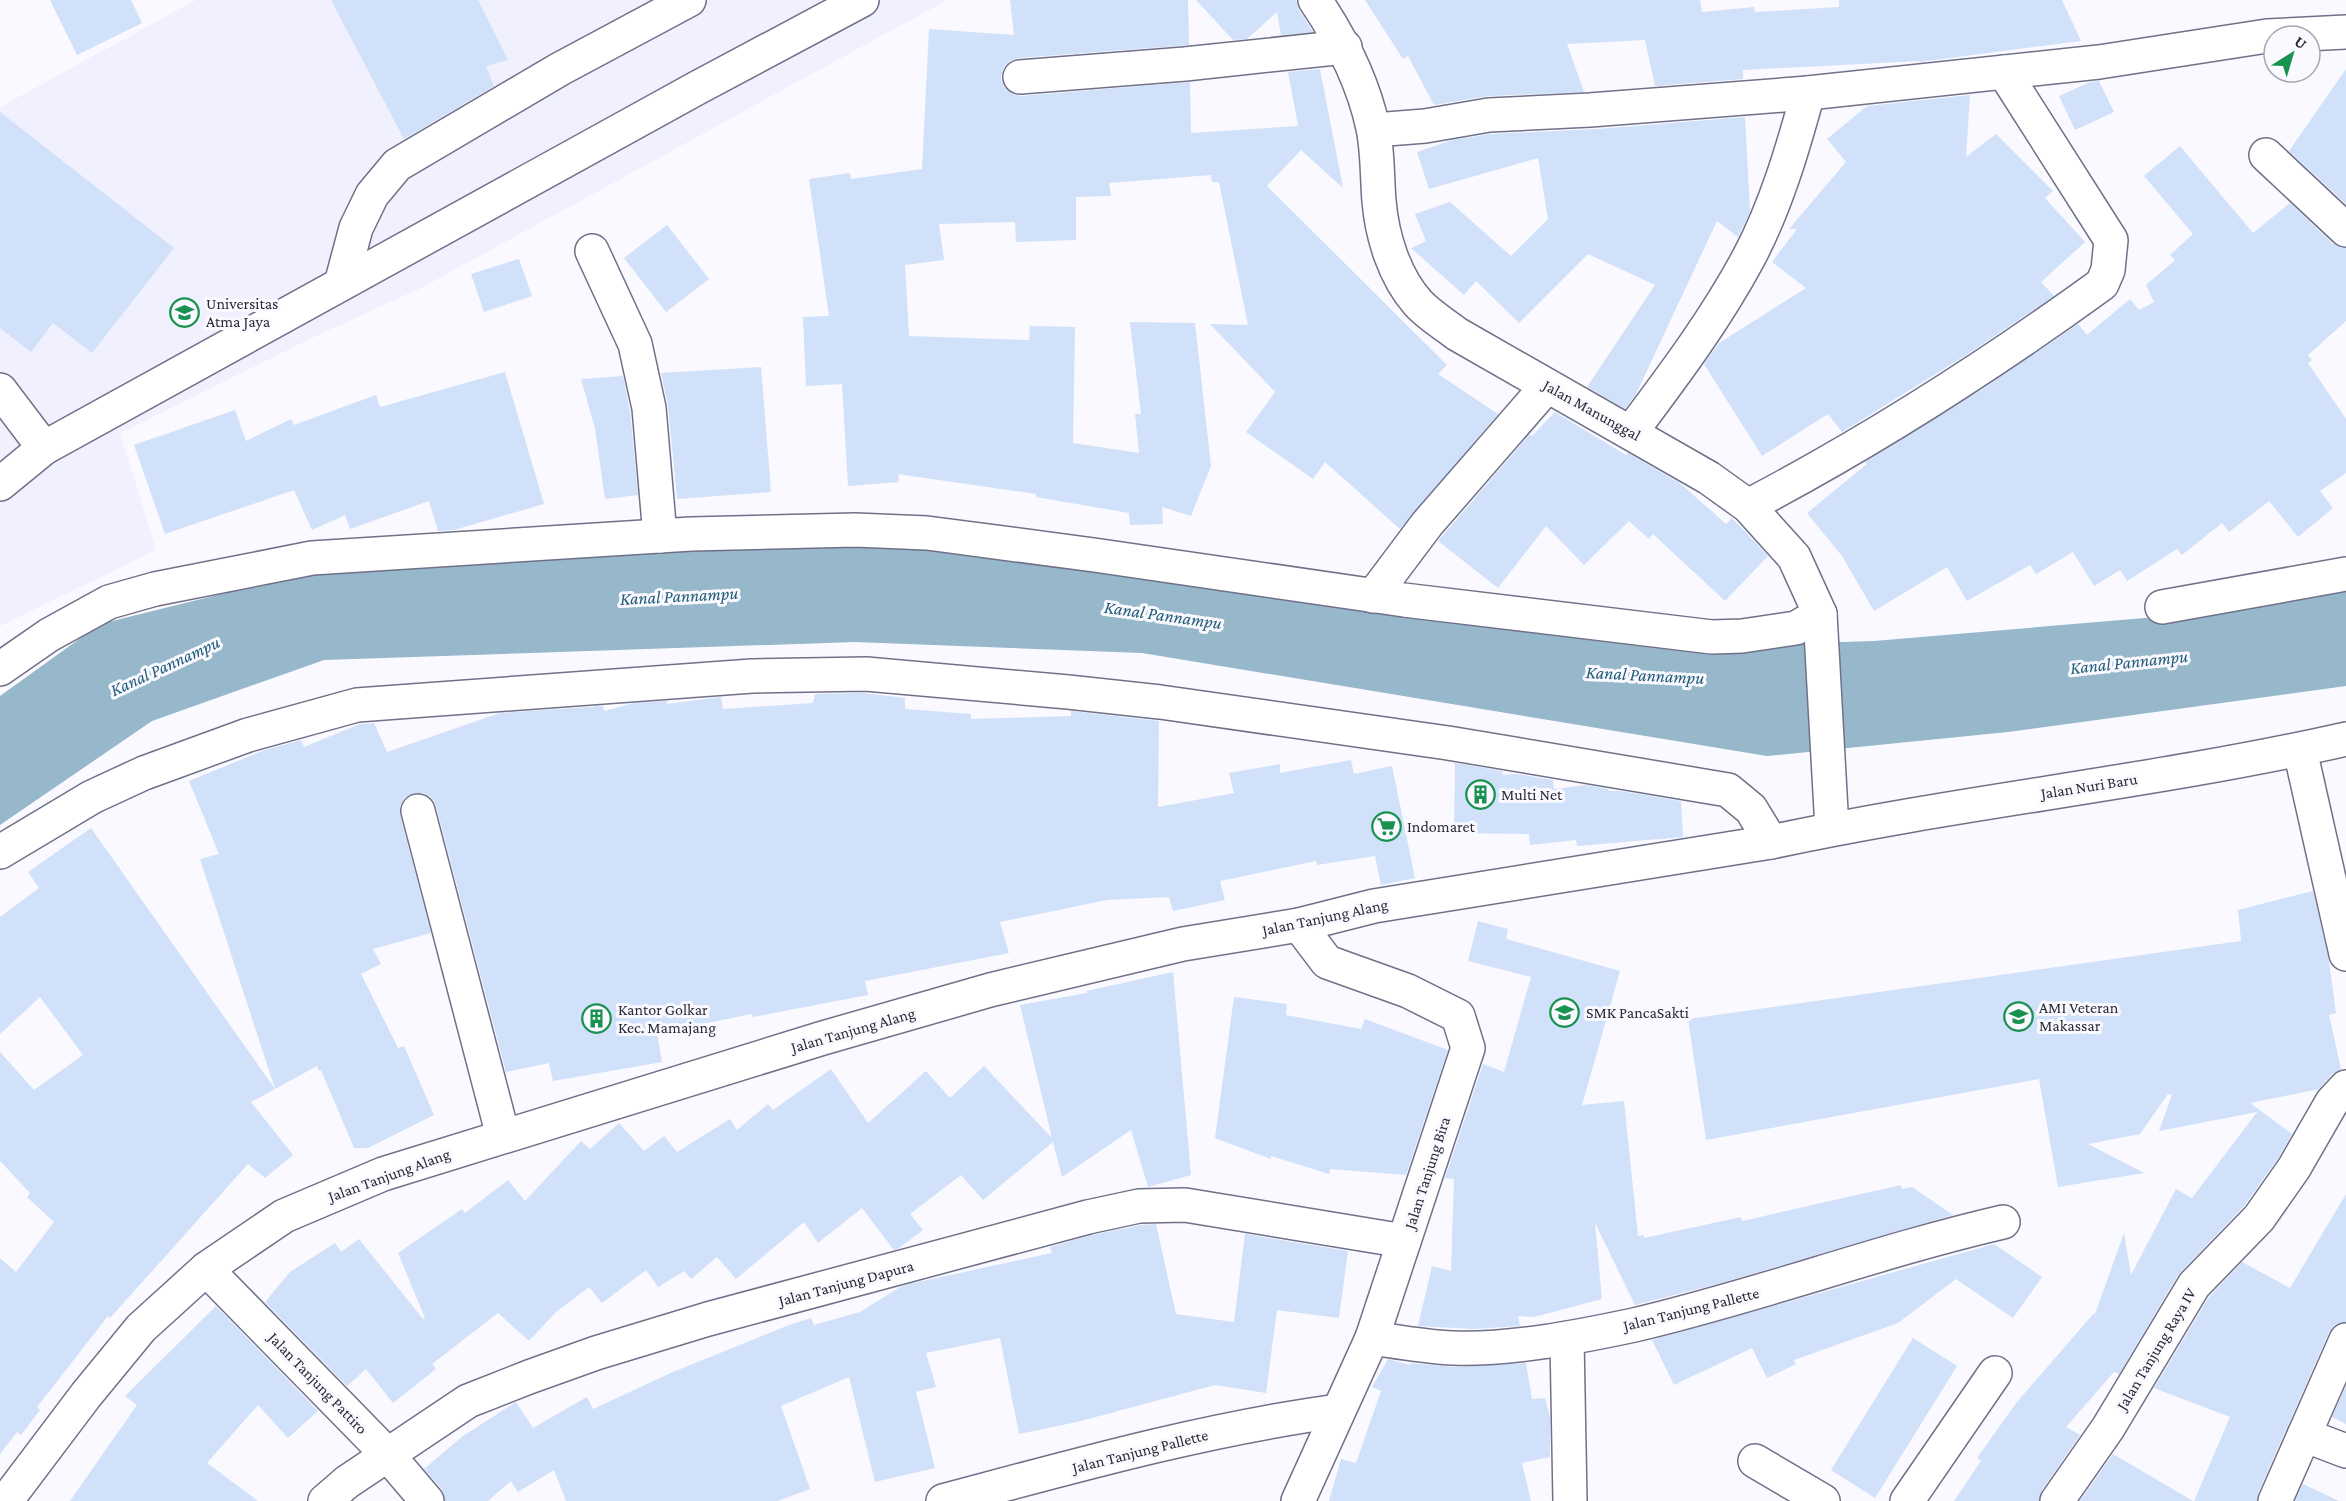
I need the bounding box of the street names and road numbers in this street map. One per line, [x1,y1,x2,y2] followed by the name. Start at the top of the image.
[1538,375,1644,445] street label: Jalan Manunggal
[2038,770,2139,803] street label: Jalan Nuri Baru
[1259,895,1390,940] street label: Jalan Tanjung Alang
[787,1004,918,1057] street label: Jalan Tanjung Alang
[1400,1114,1454,1233] street label: Jalan Tanjung Bira
[324,1145,453,1207] street label: Jalan Tanjung Alang
[775,1257,916,1311] street label: Jalan Tanjung Dapura
[1619,1284,1761,1336] street label: Jalan Tanjung Pallette
[2112,1284,2200,1415] street label: Jalan Tanjung Raya IV
[263,1327,371,1438] street label: Jalan Tanjung Pattiro
[1068,1426,1210,1478] street label: Jalan Tanjung Pallette

